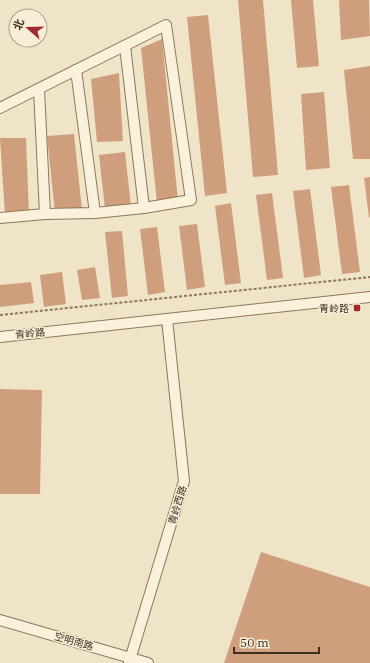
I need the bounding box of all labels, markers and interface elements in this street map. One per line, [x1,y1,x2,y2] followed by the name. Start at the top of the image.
[8,8,48,48] north arrow
[10,17,27,32] text: 北
[319,302,349,315] place label: 青岭路
[352,303,362,313] marker: 青岭路
[14,325,46,342] street label: 青岭路
[165,484,190,526] street label: 青岭西路
[234,629,319,655] scale bar
[53,630,95,653] street label: 空明南路
[240,635,269,650] text: 50 m

